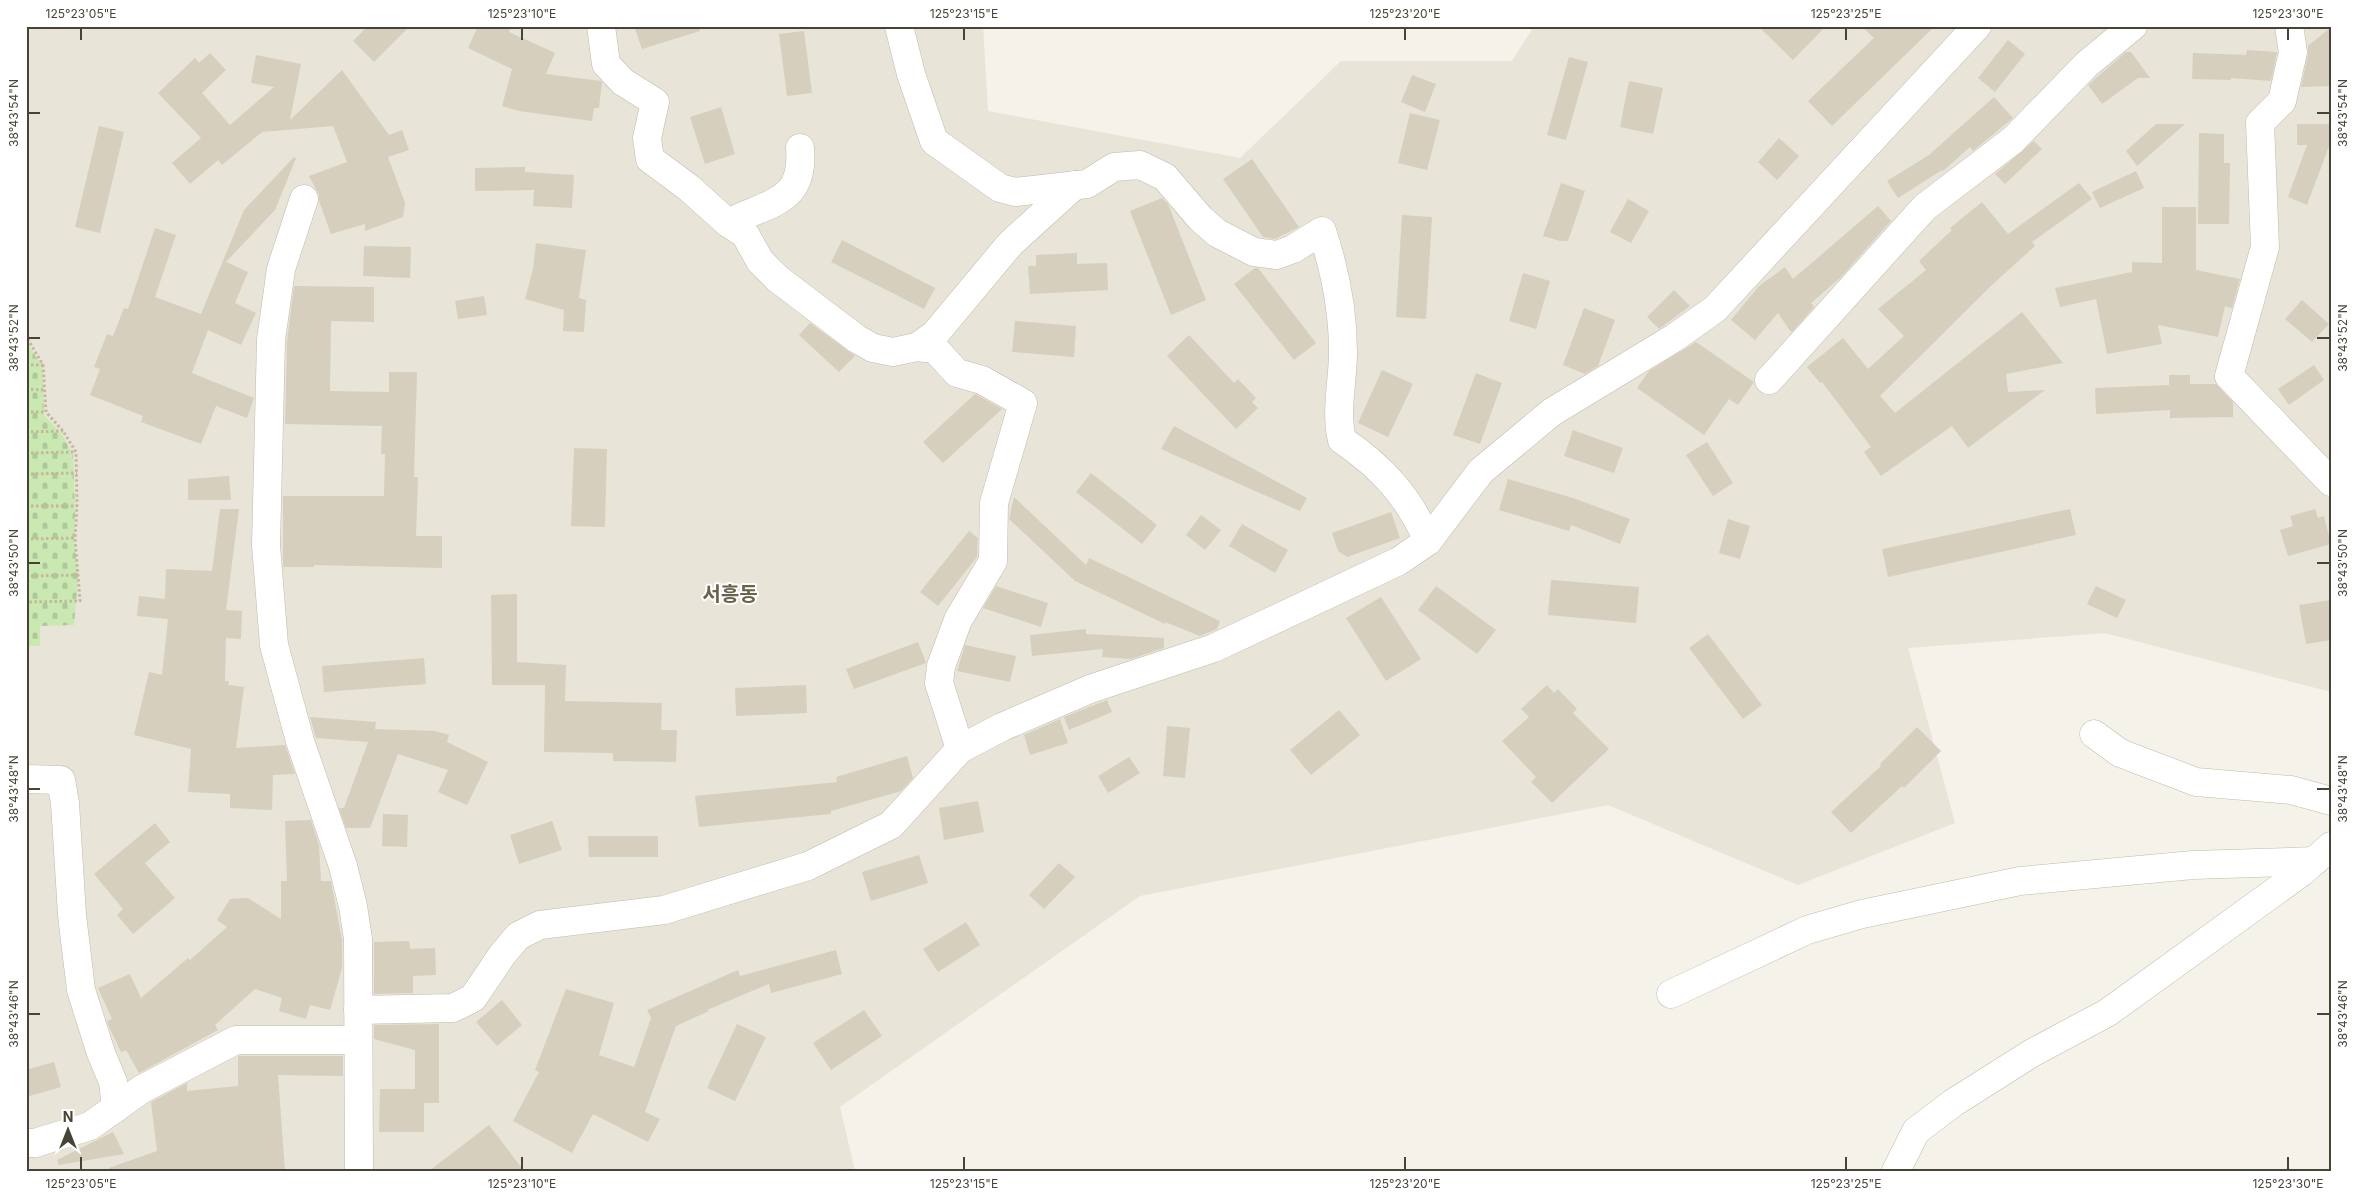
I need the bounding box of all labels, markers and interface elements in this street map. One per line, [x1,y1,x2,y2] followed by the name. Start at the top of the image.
[46,6,116,21] text: 125°23'05"E
[488,6,556,21] text: 125°23'10"E
[930,6,998,21] text: 125°23'15"E
[1370,6,1440,21] text: 125°23'20"E
[1811,6,1881,21] text: 125°23'25"E
[2252,6,2324,21] text: 125°23'30"E
[6,79,21,147] text: 38°43'54"N
[2335,79,2350,147] text: 38°43'54"N
[6,304,21,372] text: 38°43'52"N
[2335,304,2350,372] text: 38°43'52"N
[6,529,21,597] text: 38°43'50"N
[2335,529,2350,597] text: 38°43'50"N
[702,582,758,606] district label: 서흥동
[6,755,21,823] text: 38°43'48"N
[2335,755,2350,823] text: 38°43'48"N
[6,980,21,1048] text: 38°43'46"N
[2335,980,2350,1048] text: 38°43'46"N
[42,1104,92,1154] north arrow
[63,1108,73,1125] text: N
[46,1176,116,1191] text: 125°23'05"E
[488,1176,556,1191] text: 125°23'10"E
[930,1176,998,1191] text: 125°23'15"E
[1370,1176,1440,1191] text: 125°23'20"E
[1811,1176,1881,1191] text: 125°23'25"E
[2252,1176,2324,1191] text: 125°23'30"E

